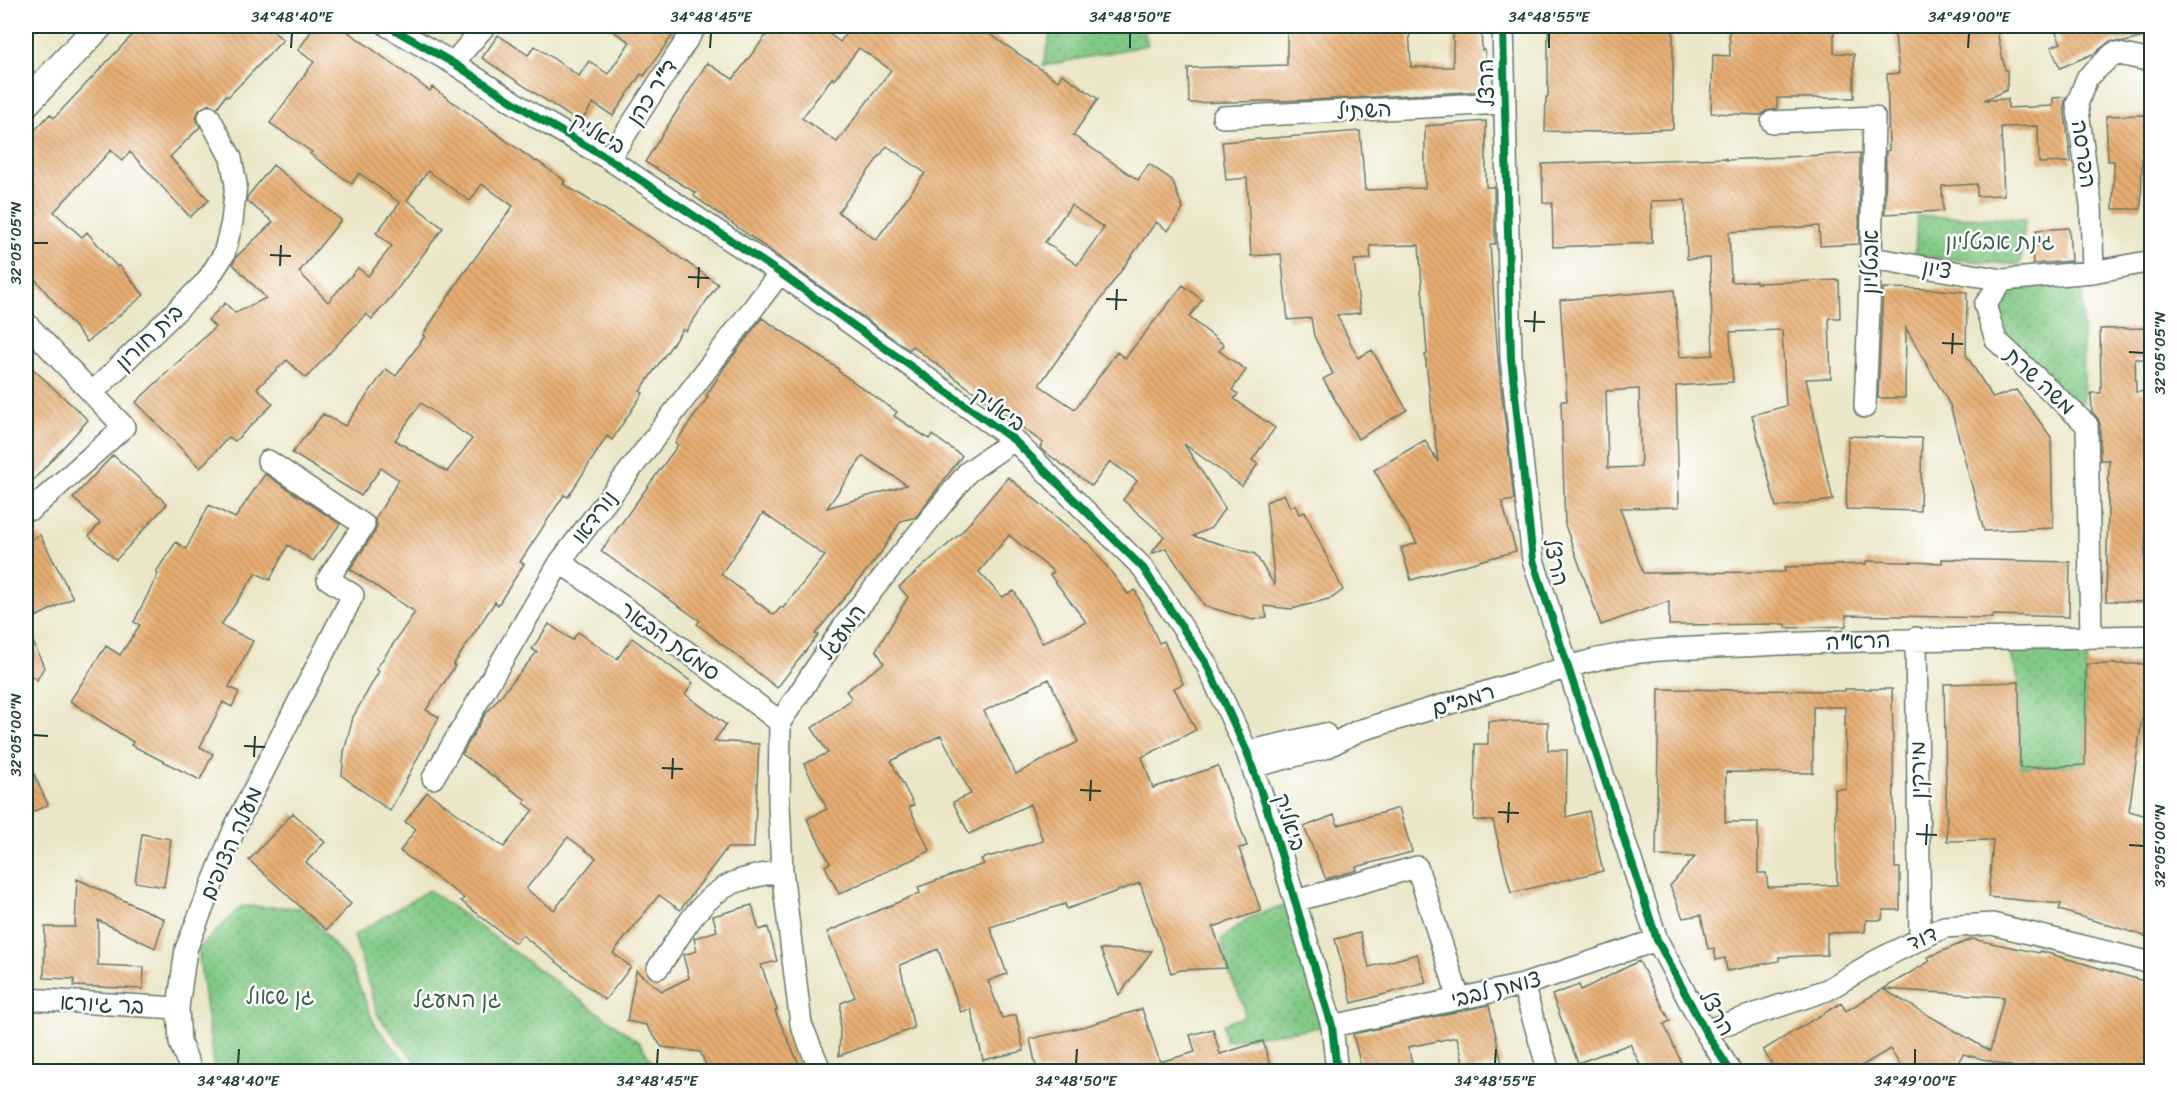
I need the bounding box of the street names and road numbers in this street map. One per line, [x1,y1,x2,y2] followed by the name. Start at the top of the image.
[616,51,688,133] street label: ד"ר כהן
[1466,58,1506,108] street label: הרצל
[1335,89,1393,131] street label: השתיל
[562,101,634,165] street label: ביאליק
[2060,117,2108,191] street label: הפרסה
[1850,229,1890,295] street label: אבטליון
[1919,247,1955,291] street label: ציון
[105,294,193,380] street label: בית חורון
[1994,337,2085,425] street label: משה שרת
[963,376,1035,442] street label: ביאליק
[560,481,628,553] street label: נורדאו
[1532,534,1580,590] street label: הרצל
[611,591,729,691] street label: סמטת הבאר
[808,595,876,669] street label: המעגל
[1825,620,1891,662] street label: הרא"ה
[1426,672,1500,728] street label: רמב"ם
[1898,740,1938,800] street label: מירקין
[188,780,274,906] street label: מעלה הצופים
[1262,788,1318,856] street label: ביאליק
[1900,914,1944,962] street label: דוד
[1447,959,1545,1019] street label: צומת לבבי
[59,982,145,1026] street label: בר גיורא
[1688,982,1746,1044] street label: הרצל

